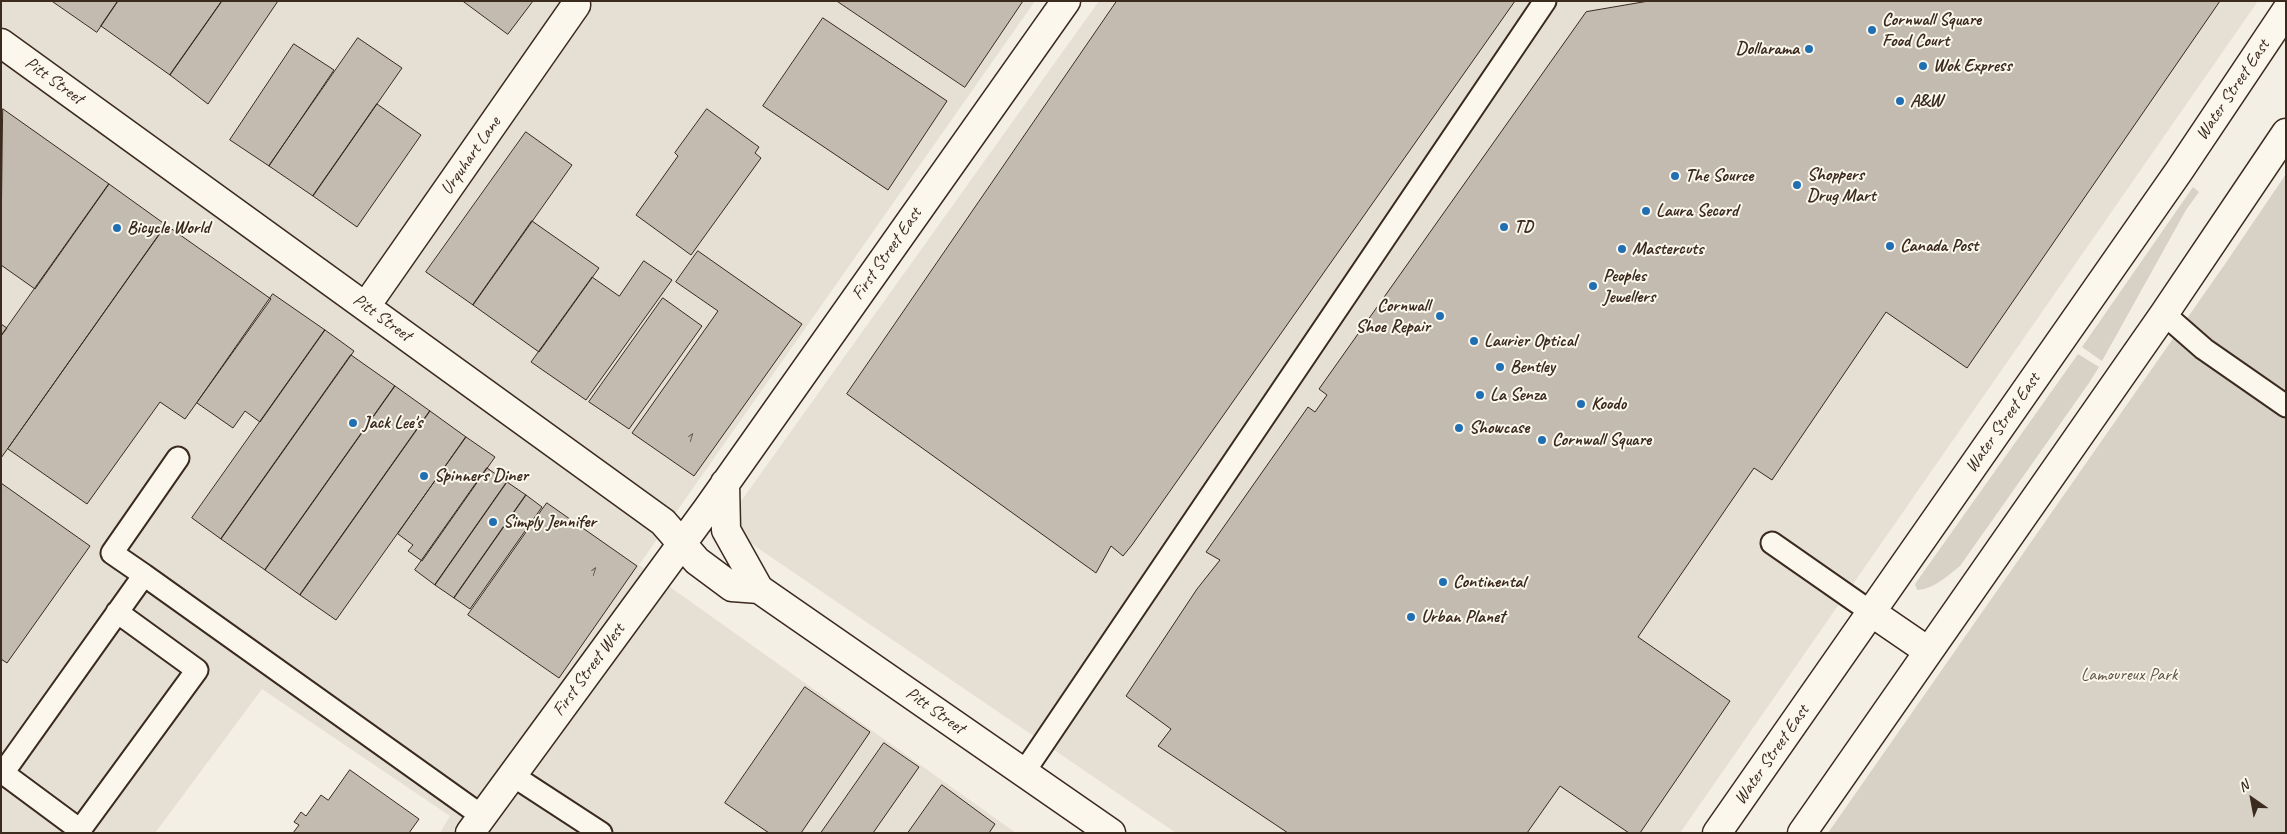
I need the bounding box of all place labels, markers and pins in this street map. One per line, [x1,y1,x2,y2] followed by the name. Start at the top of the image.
[1882,9,1981,52] place label: Cornwall Square Food Court
[1866,24,1878,36] marker: Cornwall Square Food Court
[1736,38,1799,60] place label: Dollarama
[1803,43,1815,55] marker: Dollarama
[1933,55,2011,77] place label: Wok Express
[1917,60,1929,72] marker: Wok Express
[1910,90,1942,112] place label: A&W
[1894,95,1906,107] marker: A&W
[1807,164,1875,206] place label: Shoppers Drug Mart
[1685,165,1753,187] place label: The Source
[1669,170,1681,182] marker: The Source
[1791,179,1803,191] marker: Shoppers Drug Mart
[1656,200,1738,222] place label: Laura Secord
[1640,205,1652,217] marker: Laura Secord
[1514,216,1533,238] place label: TD
[127,217,210,239] place label: Bicycle World
[1498,221,1510,233] marker: TD
[111,222,123,234] marker: Bicycle World
[1900,235,1978,257] place label: Canada Post
[1632,238,1703,260] place label: Mastercuts
[1884,240,1896,252] marker: Canada Post
[1616,243,1628,255] marker: Mastercuts
[1603,265,1655,308] place label: Peoples Jewellers
[1587,280,1599,292] marker: Peoples Jewellers
[1356,295,1430,338] place label: Cornwall Shoe Repair
[1434,310,1446,322] marker: Cornwall Shoe Repair
[1484,330,1576,352] place label: Laurier Optical
[1468,335,1480,347] marker: Laurier Optical
[1510,356,1555,378] place label: Bentley
[1494,361,1506,373] marker: Bentley
[1490,384,1546,406] place label: La Senza
[1474,389,1486,401] marker: La Senza
[1591,393,1626,415] place label: Koodo
[1575,398,1587,410] marker: Koodo
[363,412,422,434] place label: Jack Lee's
[347,417,359,429] marker: Jack Lee's
[1469,417,1529,439] place label: Showcase
[1453,422,1465,434] marker: Showcase
[1552,429,1651,451] place label: Cornwall Square
[1536,434,1548,446] marker: Cornwall Square
[434,465,528,487] place label: Spinners Diner
[418,470,430,482] marker: Spinners Diner
[503,511,596,533] place label: Simply Jennifer
[487,516,499,528] marker: Simply Jennifer
[1453,571,1526,593] place label: Continental
[1437,576,1449,588] marker: Continental
[1421,606,1505,628] place label: Urban Planet
[1405,611,1417,623] marker: Urban Planet

